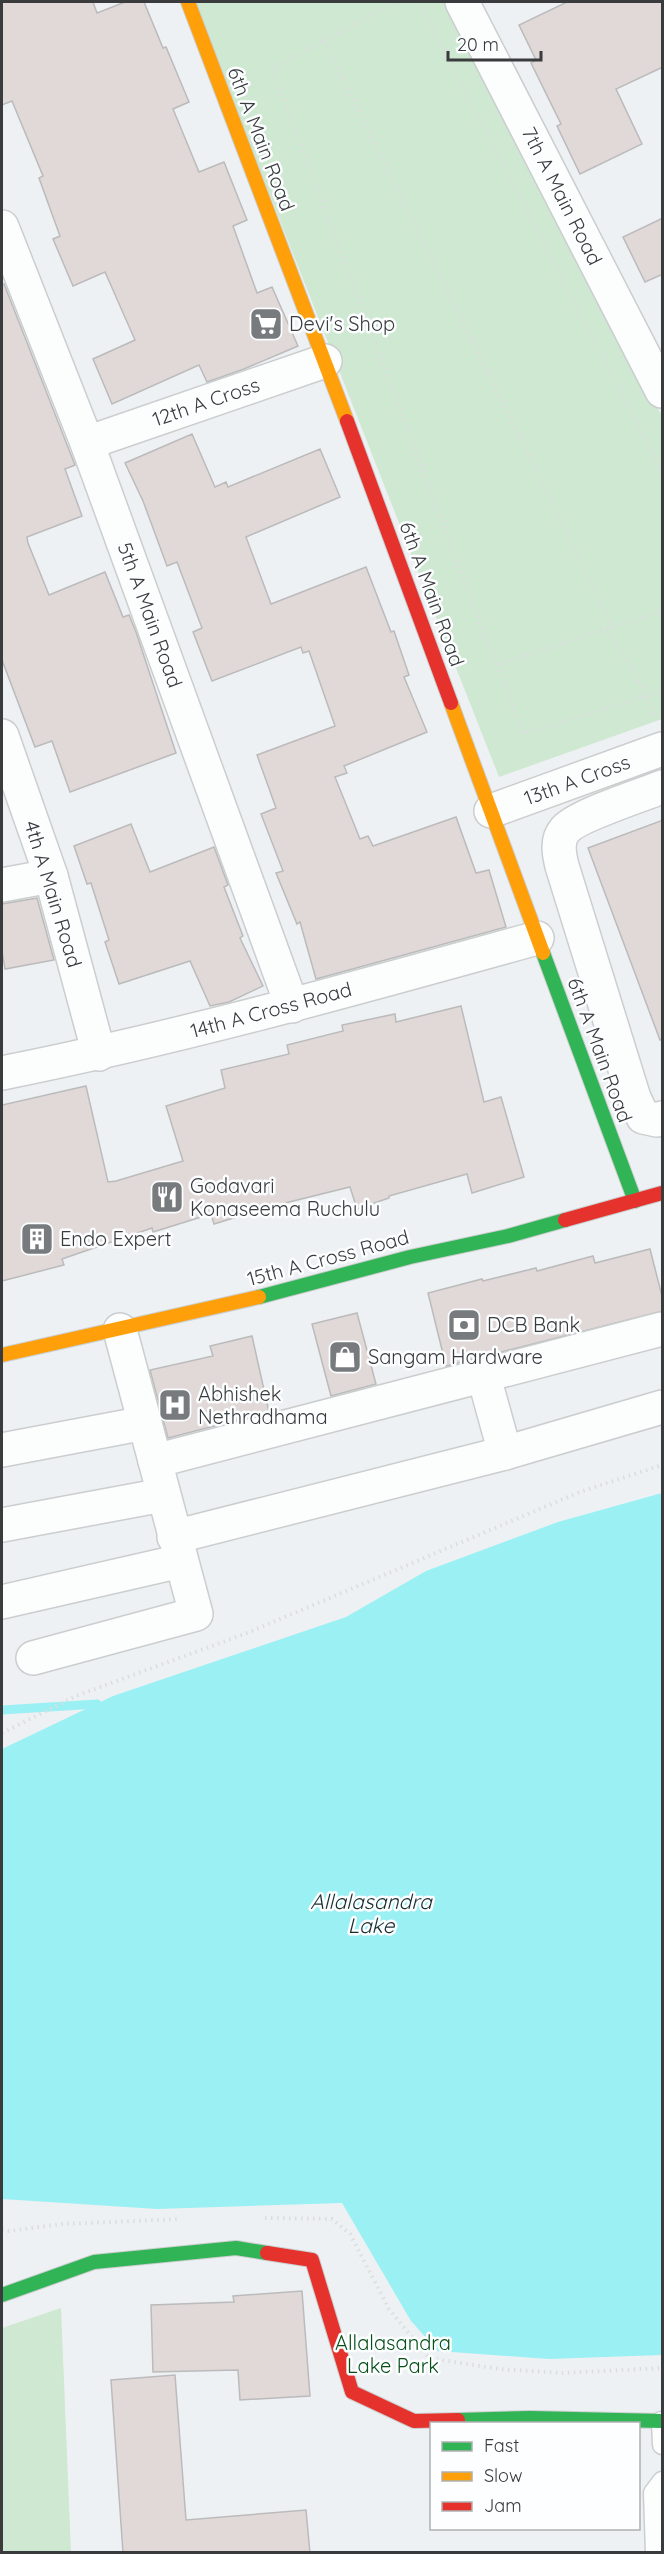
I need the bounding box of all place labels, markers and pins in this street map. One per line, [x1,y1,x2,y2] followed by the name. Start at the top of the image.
[248,306,284,342] supermarket icon: Devi's Shop
[289,311,395,336] place label: Devi's Shop
[190,1173,380,1221] place label: Godavari Konaseema Ruchulu
[149,1179,185,1215] restaurant icon: Godavari Konaseema Ruchulu
[19,1221,55,1257] building icon: Endo Expert
[60,1226,172,1251] place label: Endo Expert
[446,1307,482,1343] bank icon: DCB Bank
[487,1312,580,1337] place label: DCB Bank
[327,1339,363,1375] shop icon: Sangam Hardware
[368,1344,543,1369] place label: Sangam Hardware
[198,1381,328,1429] place label: Abhishek Nethradhama
[157,1387,193,1423] hospital icon: Abhishek Nethradhama

